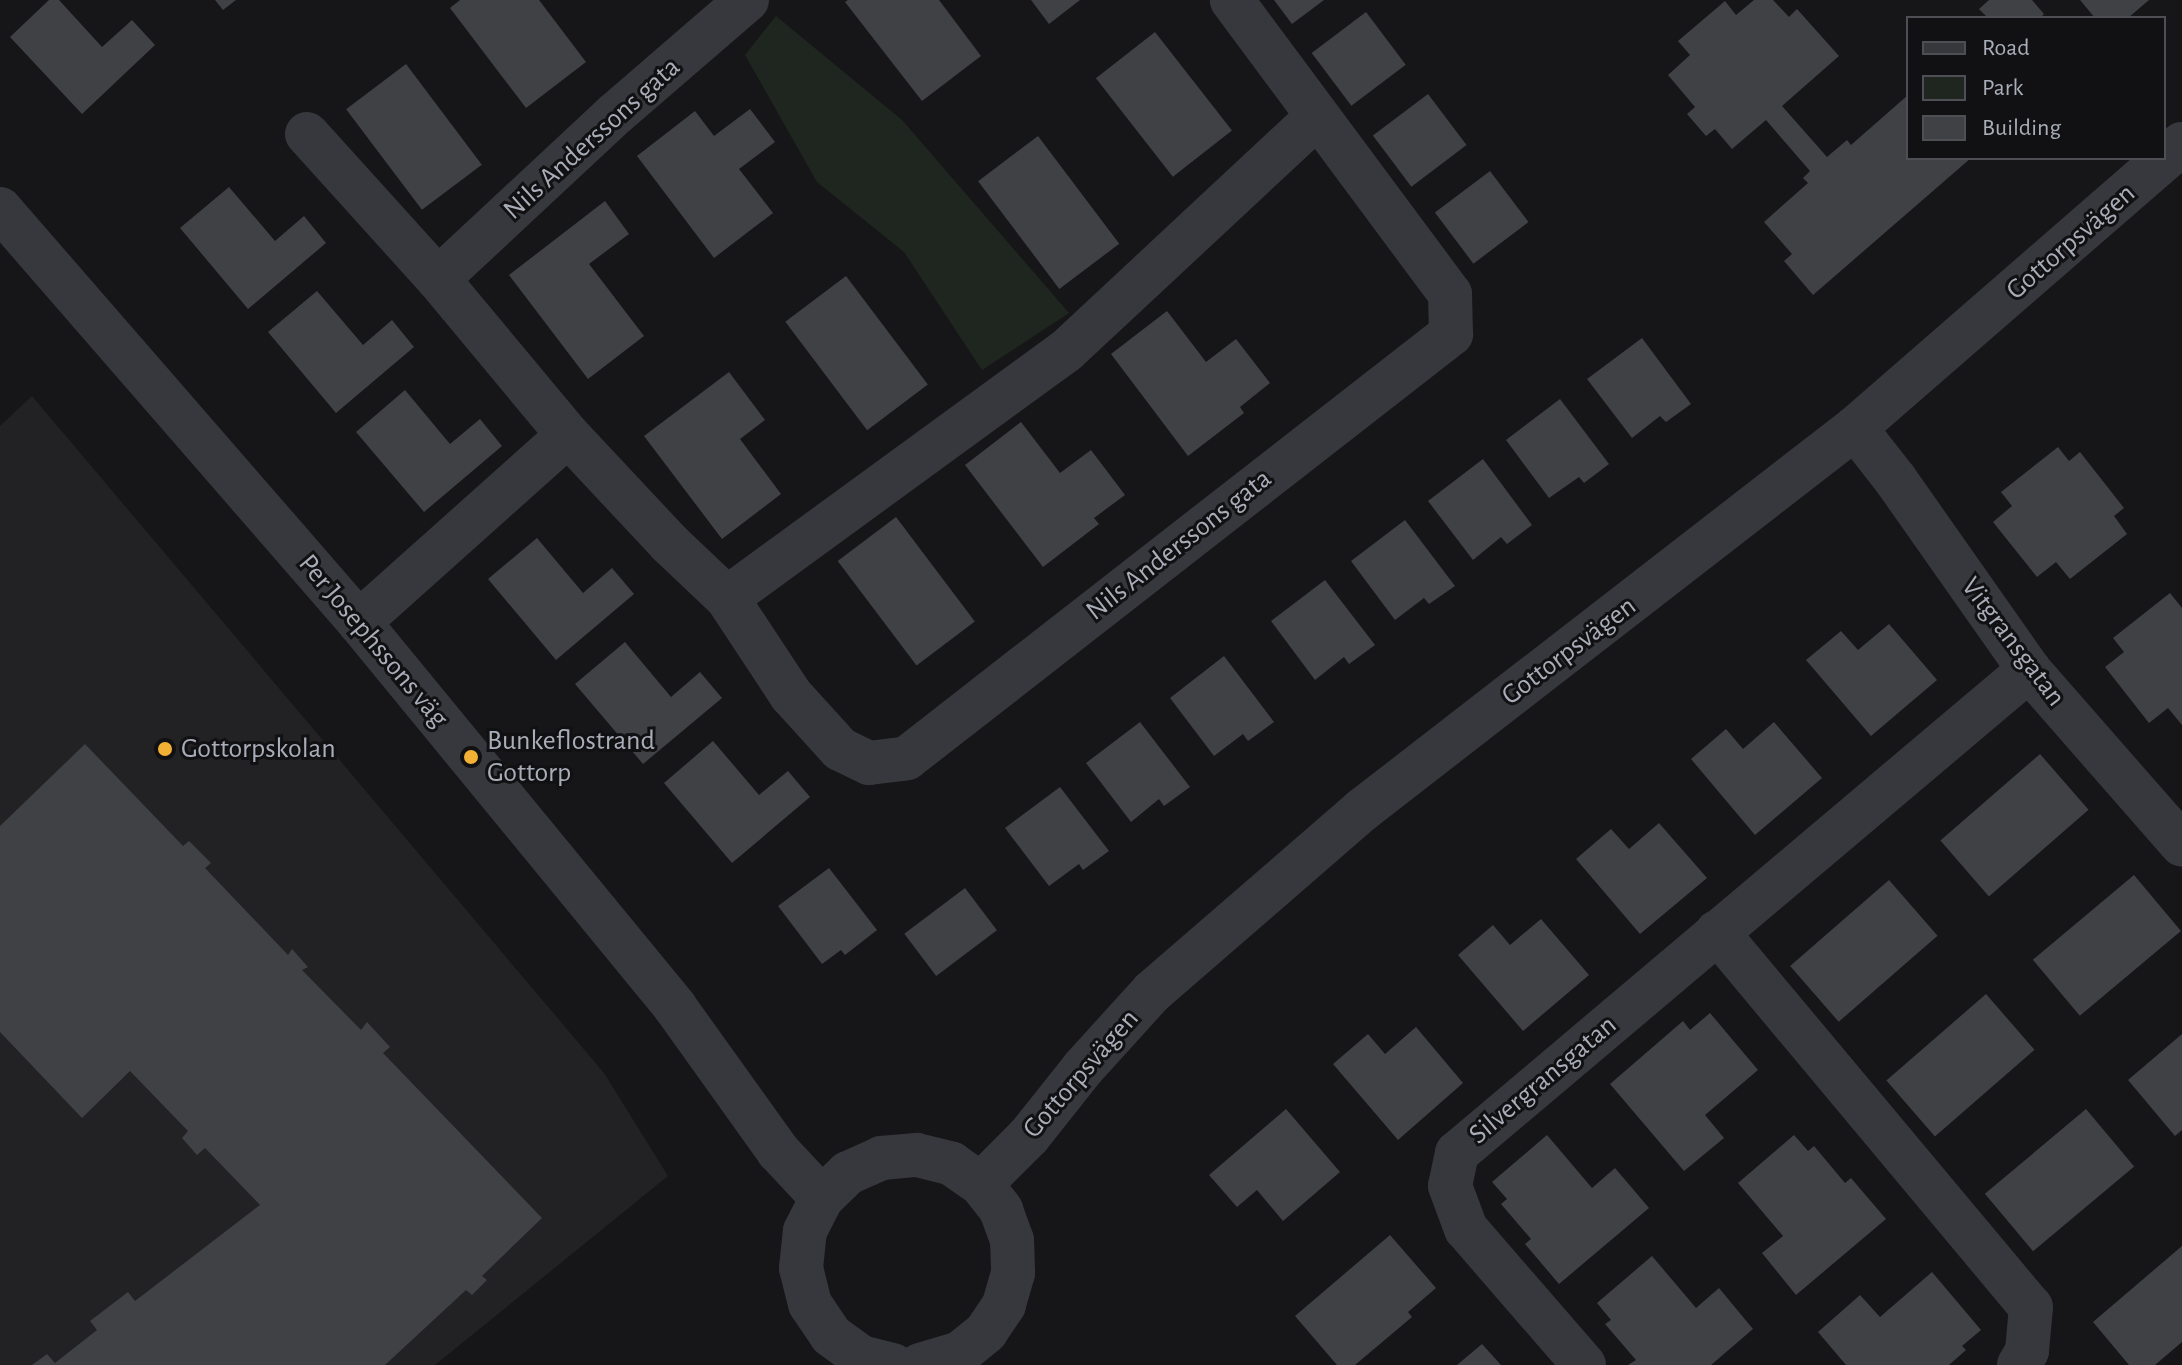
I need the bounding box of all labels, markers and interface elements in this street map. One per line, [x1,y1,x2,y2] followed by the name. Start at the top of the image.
[1906,16,2166,160] legend
[1982,36,2030,60] text: Road
[497,51,687,227] street label: Nils Anderssons gata
[1982,76,2023,100] text: Park
[1982,116,2061,140] text: Building
[2000,177,2142,307] street label: Gottorpsvägen
[1079,462,1279,628] street label: Nils Anderssons gata
[291,548,455,734] street label: Per Josephssons väg
[1954,571,2072,713] street label: Vitgransgatan
[1495,589,1643,713] street label: Gottorpsvägen
[487,724,655,790] place label: Bunkeflostrand Gottorp
[181,732,336,766] place label: Gottorpskolan
[156,740,174,758] marker: Gottorpskolan
[462,748,480,766] marker: Bunkeflostrand Gottorp
[1016,1003,1146,1145] street label: Gottorpsvägen
[1462,1009,1624,1151] street label: Silvergransgatan

